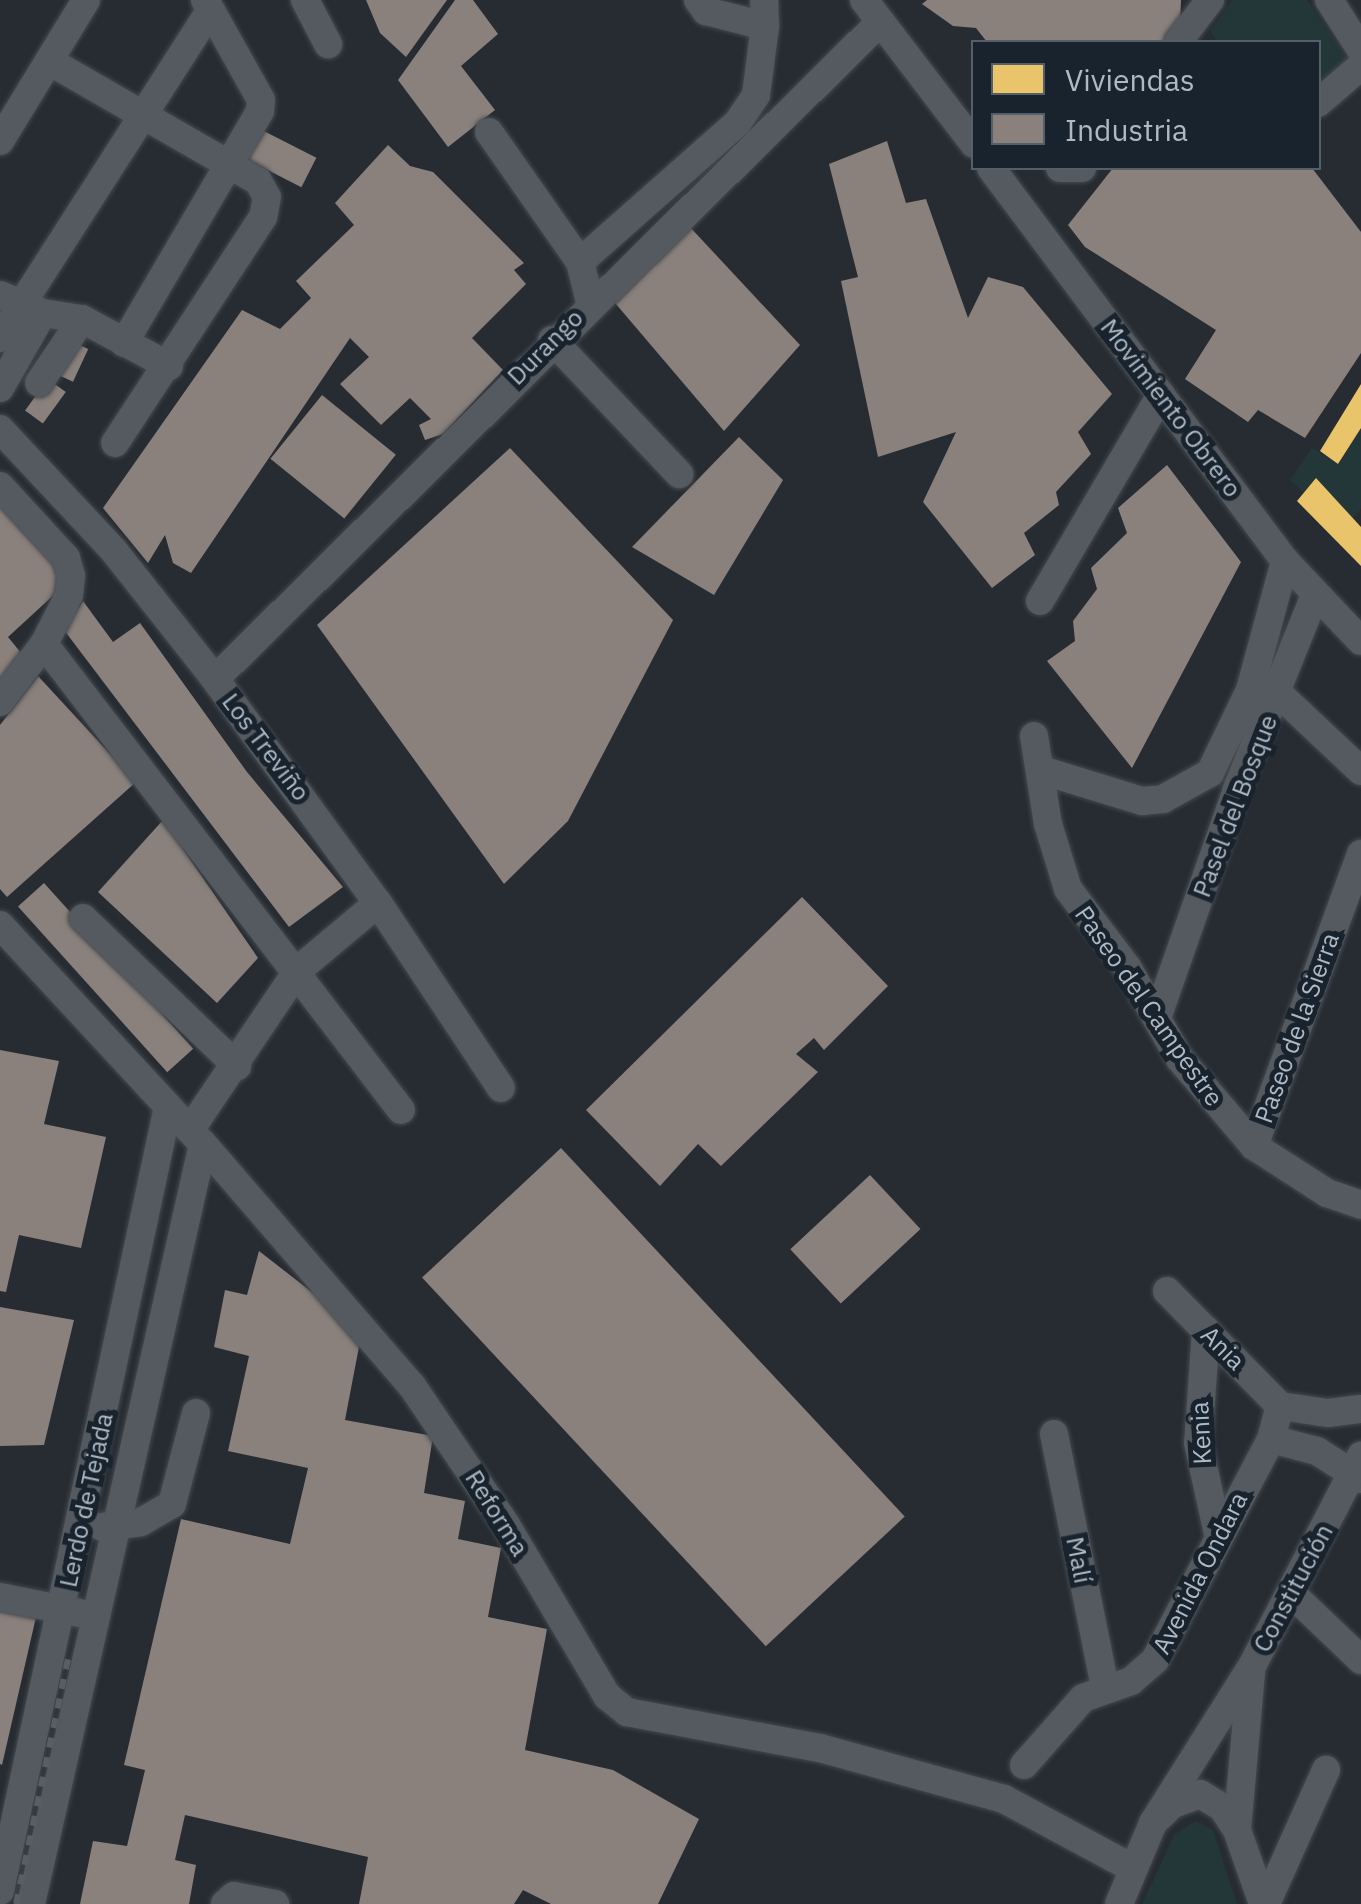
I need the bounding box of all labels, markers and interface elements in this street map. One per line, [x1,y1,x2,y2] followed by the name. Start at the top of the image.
[971,40,1321,170] legend
[1065,60,1195,99] text: Viviendas
[1065,110,1188,149] text: Industria
[501,303,589,391] street label: Durango
[1094,313,1248,503] street label: Movimiento Obrero
[216,687,316,807] street label: Los Treviño
[1186,711,1284,901] street label: Pasel del Bosque
[1069,900,1229,1112] street label: Paseo del Campestre
[1249,929,1345,1127] street label: Paseo de la Sierra
[1195,1320,1251,1376] street label: Ania
[1184,1401,1218,1465] street label: Kenia
[53,1410,119,1590] street label: Lerdo de Tejada
[459,1464,535,1562] street label: Reforma
[1146,1487,1254,1659] street label: Avenida Ondara
[1247,1519,1339,1657] street label: Constitución
[1060,1534,1098,1586] street label: Malí

